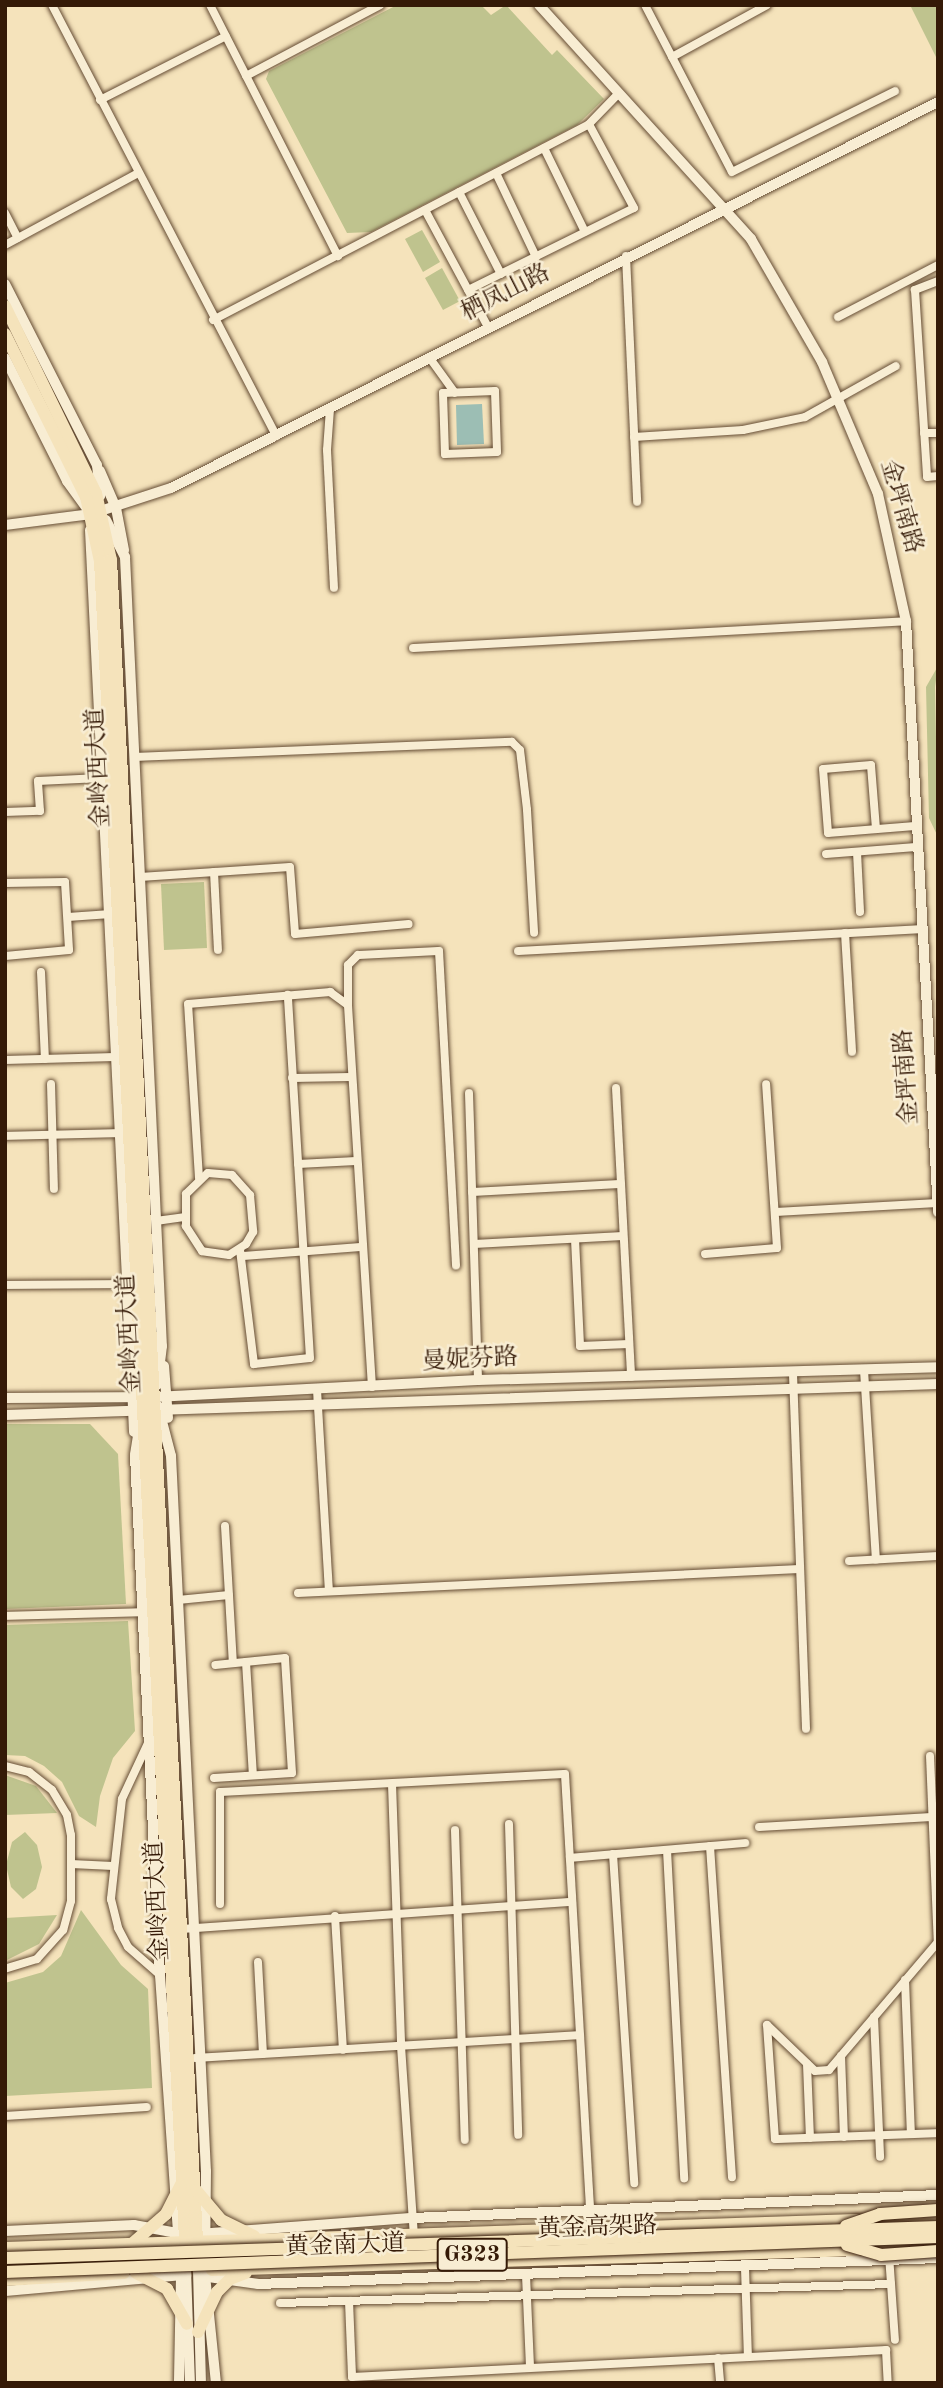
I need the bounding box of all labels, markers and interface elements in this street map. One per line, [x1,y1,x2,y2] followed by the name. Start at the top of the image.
[457,259,555,329] street label: 栖凤山路
[873,457,927,557] street label: 金坪南路
[82,707,118,829] street label: 金岭西大道
[890,1028,926,1126] street label: 金坪南路
[113,1273,149,1395] street label: 金岭西大道
[421,1344,519,1378] street label: 曼妮芬路
[141,1840,177,1962] street label: 金岭西大道
[537,2213,657,2245] street label: 黄金高架路
[285,2231,405,2263] street label: 黄金南大道
[435,2236,509,2274] road number: G323

